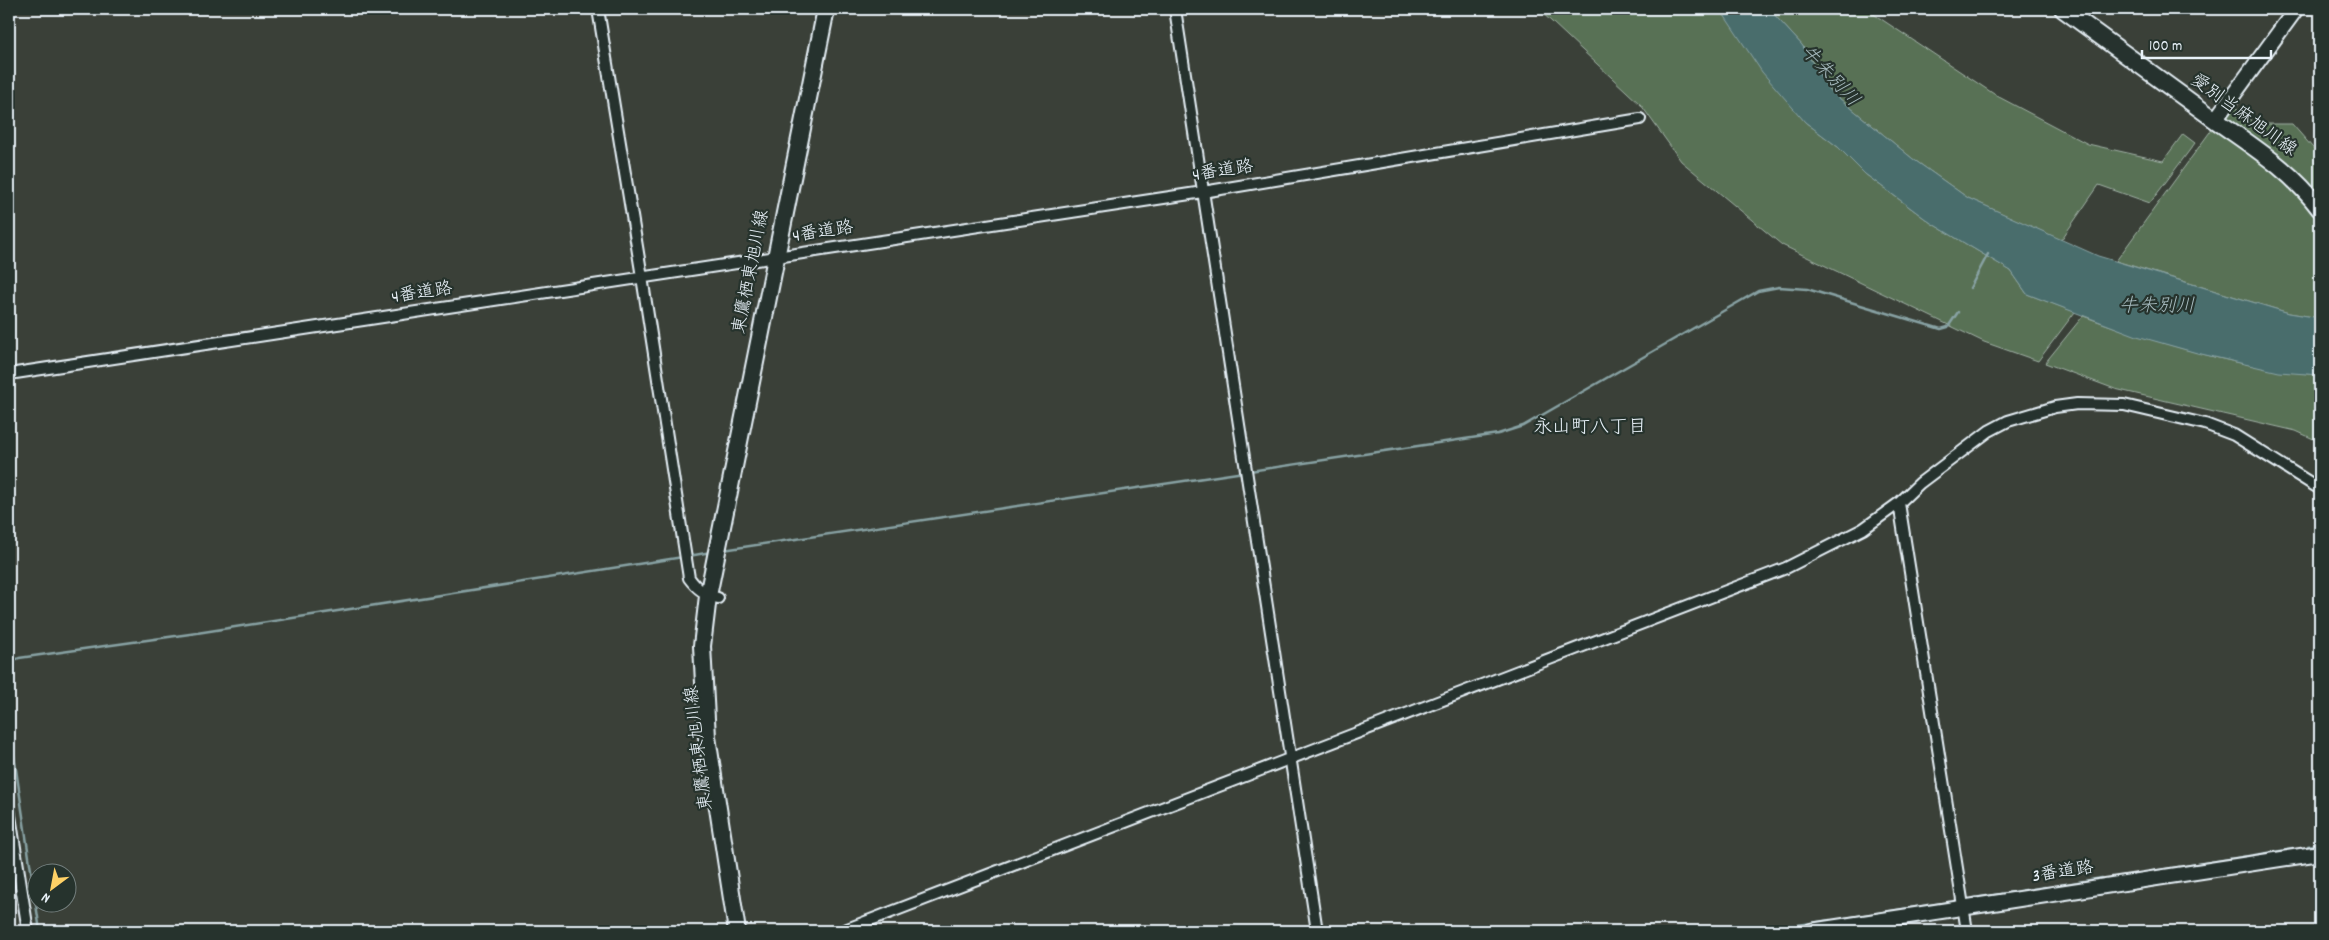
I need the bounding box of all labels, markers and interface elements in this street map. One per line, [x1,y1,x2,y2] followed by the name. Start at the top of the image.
[2142,28,2270,60] scale bar
[2149,36,2182,58] text: 100 m
[1793,40,1865,114] water label: 牛朱別川
[2185,69,2301,163] street label: 愛別当麻旭川線
[1191,155,1255,189] street label: 4番道路
[728,208,776,336] street label: 東鷹栖東旭川線
[791,216,855,250] street label: 4番道路
[390,277,454,311] street label: 4番道路
[2119,294,2195,321] water label: 牛朱別川
[1533,415,1647,442] district label: 永山町八丁目
[680,684,720,812] street label: 東鷹栖東旭川線
[2030,856,2096,890] street label: 3番道路
[28,862,78,912] north arrow
[38,887,54,908] text: N

